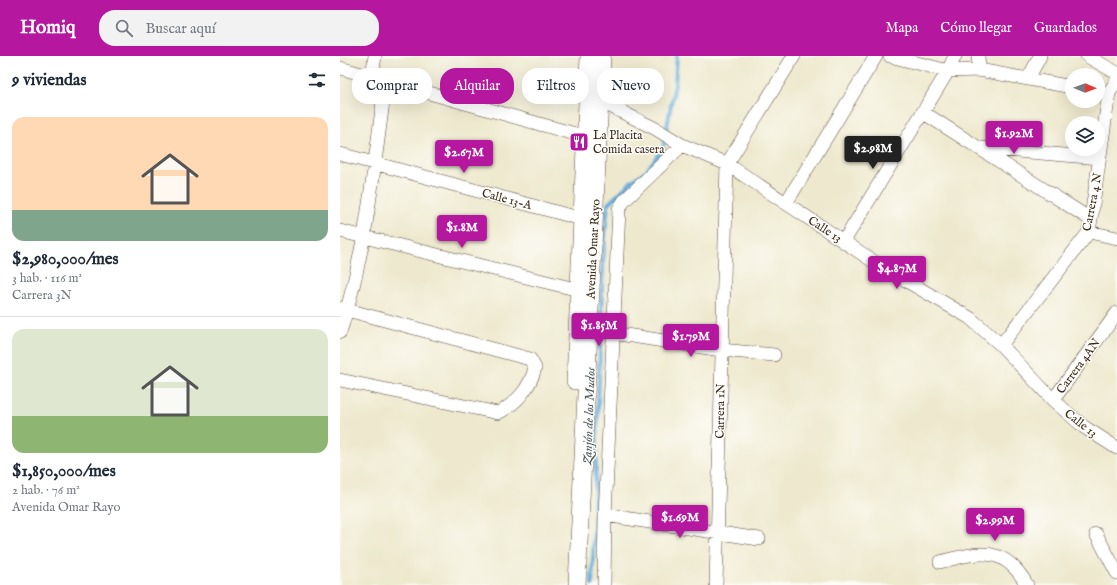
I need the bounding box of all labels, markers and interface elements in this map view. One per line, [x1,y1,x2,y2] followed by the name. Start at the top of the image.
[99,10,379,46] search box
[20,16,75,40] text: Homiq
[113,17,135,39] icon: search
[145,19,216,38] text: Buscar aquí
[885,19,918,37] text: Mapa
[940,19,1012,37] text: Cómo llegar
[1034,19,1097,37] text: Guardados
[352,68,432,104] chip: Comprar
[440,68,514,104] chip: Alquilar
[522,68,589,104] chip: Filtros
[597,68,664,104] chip: Nuevo
[1065,68,1105,108] north arrow
[1065,68,1105,156] map controls
[306,69,328,91] icon: filters
[12,70,86,91] text: 9 viviendas
[1065,116,1105,156] button: layers
[981,121,1047,155] pin: $1.92M
[995,125,1033,142] text: $1.92M
[593,128,665,157] place label: La Placita Comida casera
[568,131,590,153] restaurant icon: La Placita Comida casera
[840,136,906,170] pin: $2.98M
[431,140,497,174] pin: $2.67M
[853,140,893,157] text: $2.98M
[134,143,206,215] icon: home
[444,144,484,161] text: $2.67M
[1079,171,1106,233] street label: Carrera 4 N
[480,186,534,214] street label: Calle 13-A
[583,198,604,300] street label: Avenida Omar Rayo
[805,213,844,246] street label: Calle 13
[434,215,490,249] pin: $1.8M
[446,219,478,236] text: $1.8M
[12,249,119,270] text: $2,980,000/mes
[864,256,930,290] pin: $4.87M
[877,260,917,277] text: $4.87M
[12,270,82,287] text: 3 hab. · 116 m²
[12,287,72,304] text: Carrera 3N
[566,313,632,347] pin: $1.85M
[581,317,617,334] text: $1.85M
[658,324,724,358] pin: $1.79M
[672,328,710,345] text: $1.79M
[1053,335,1104,397] street label: Carrera 4AN
[134,355,206,427] icon: home
[579,367,601,466] water label: Zanjón de los Mudos
[713,383,728,439] street label: Carrera 1N
[1061,406,1100,441] street label: Calle 13
[12,461,116,482] text: $1,850,000/mes
[12,482,80,499] text: 2 hab. · 76 m²
[12,499,120,516] text: Avenida Omar Rayo
[647,505,713,539] pin: $1.69M
[962,508,1028,542] pin: $2.99M
[661,509,699,526] text: $1.69M
[975,512,1015,529] text: $2.99M

